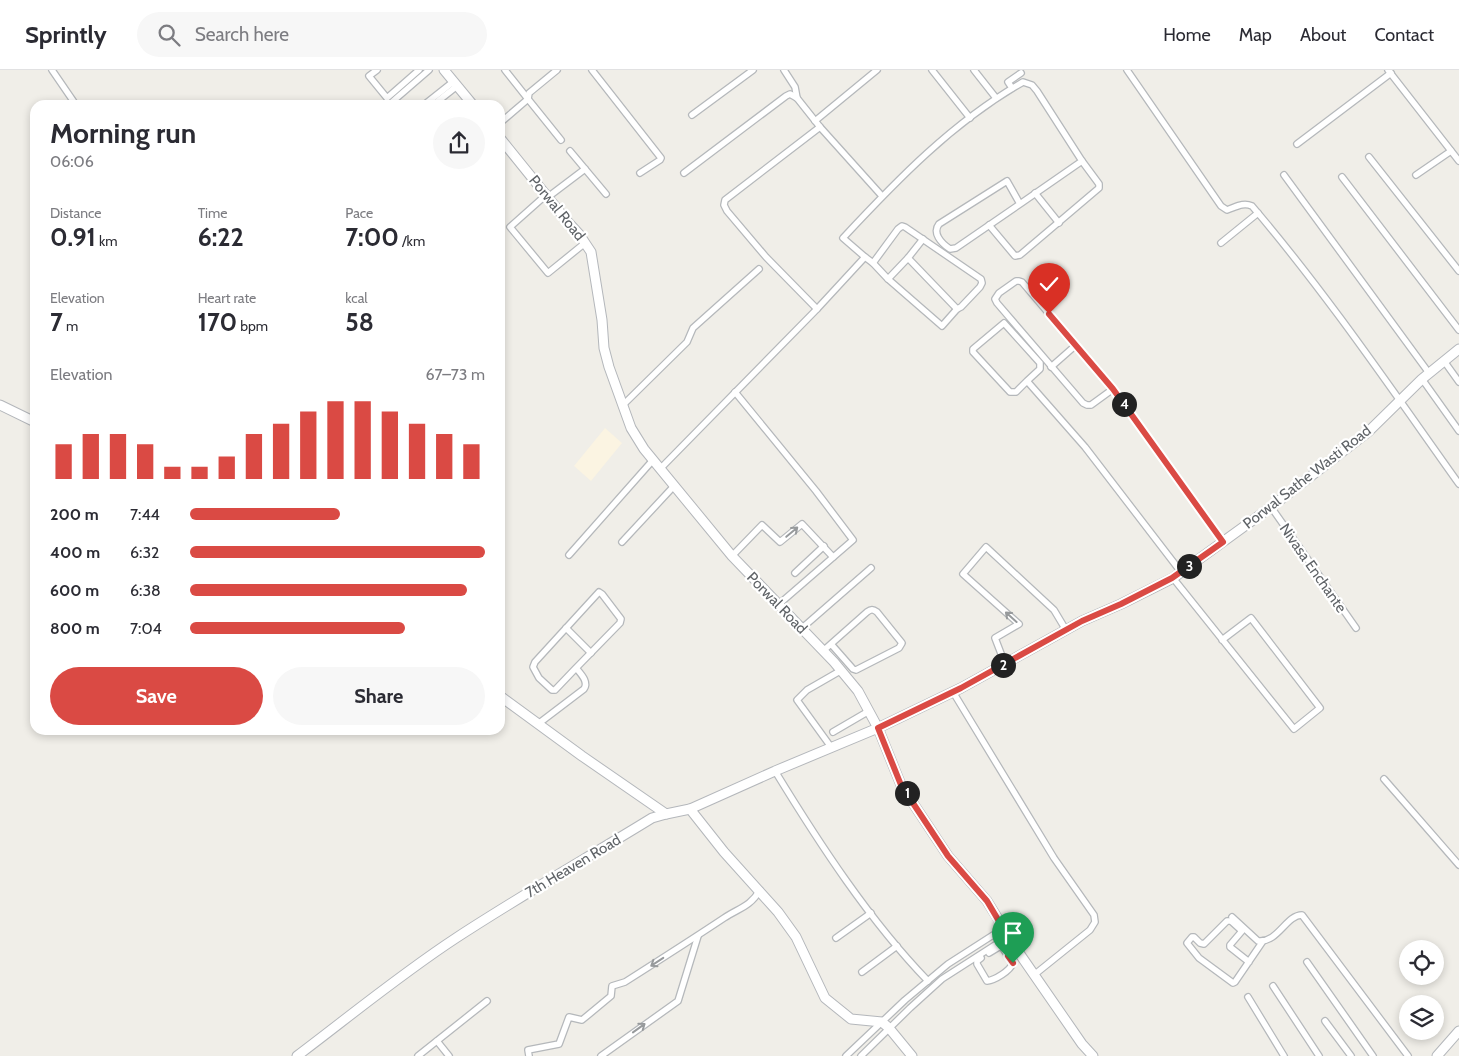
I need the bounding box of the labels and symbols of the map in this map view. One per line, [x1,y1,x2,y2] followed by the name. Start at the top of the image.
[525,172,589,244] street label: Porwal Road
[1028,263,1070,314] pin
[1112,392,1136,416] pin: 4
[1239,421,1375,533] street label: Porwal Sathe Wasti Road
[1276,520,1351,616] street label: Nivasa Enchante
[786,526,799,537] one-way arrow
[1176,554,1202,578] pin: 3
[743,568,811,638] street label: Porwal Road
[1004,611,1017,622] one-way arrow
[990,652,1016,678] pin: 2
[894,780,920,806] pin: 1
[522,830,624,902] street label: 7th Heaven Road
[992,912,1034,963] pin
[650,956,664,967] one-way arrow
[632,1023,646,1033] one-way arrow

